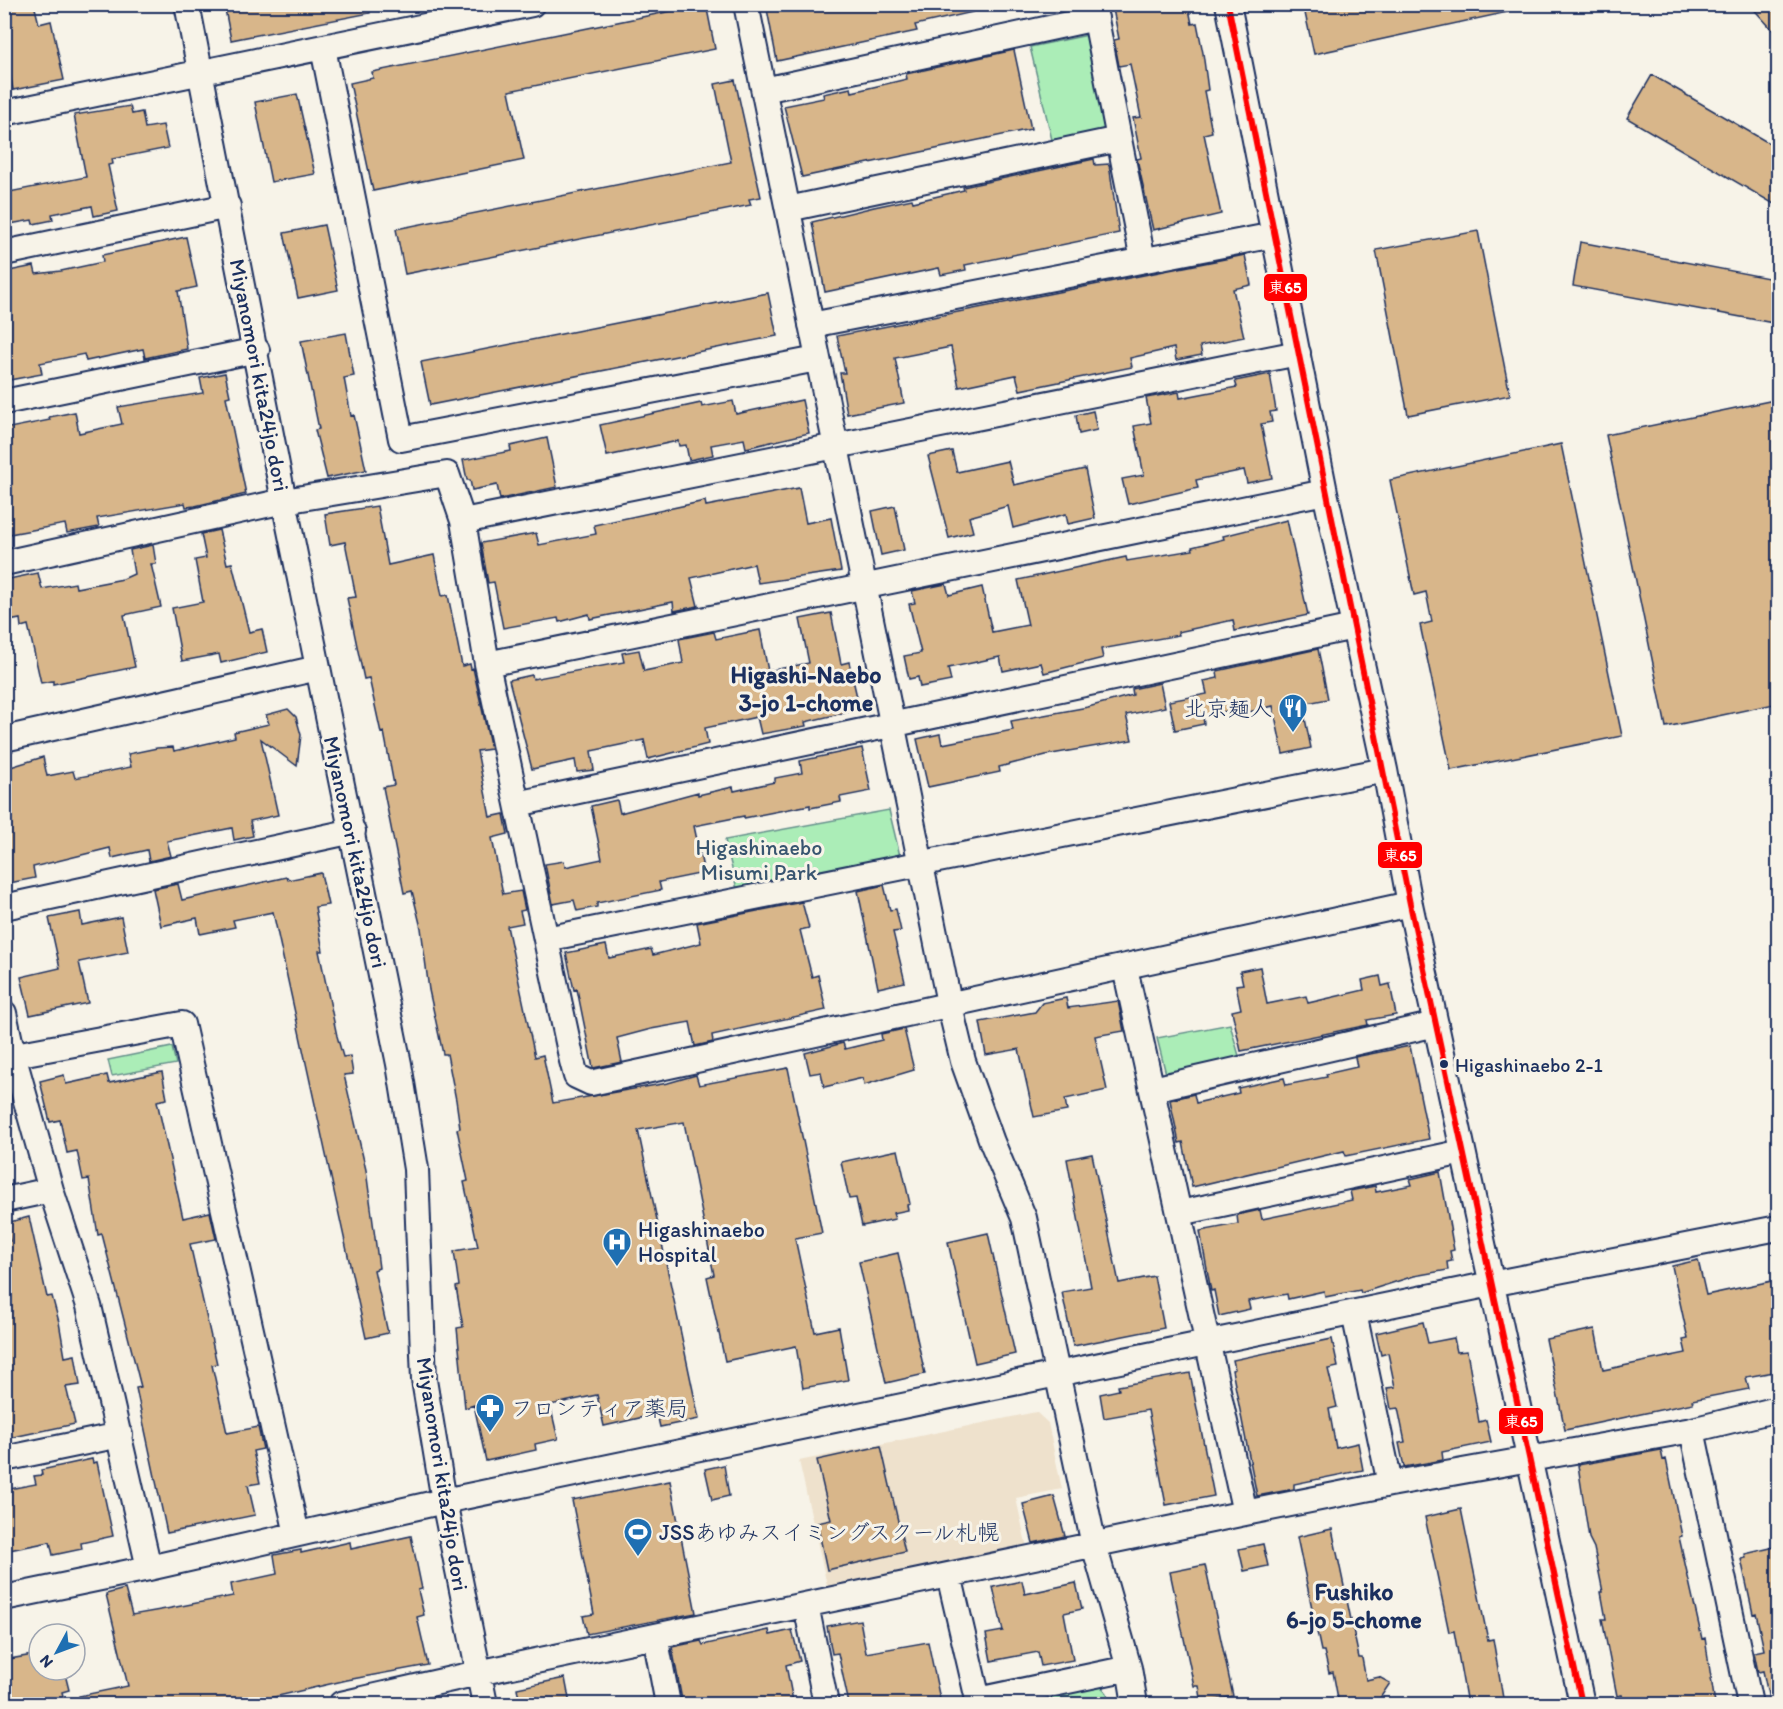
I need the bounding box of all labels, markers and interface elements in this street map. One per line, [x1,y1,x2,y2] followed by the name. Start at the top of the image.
[224,257,295,494] street label: Miyanomori kita24jo dori
[1263,273,1308,302] line badge: 東65
[1269,278,1302,297] text: 東65
[731,660,881,718] district label: Higashi-Naebo 3-jo 1-chome
[1277,692,1309,734] restaurant icon: 北京麺人
[1184,695,1272,722] place label: 北京麺人
[318,734,393,970] street label: Miyanomori kita24jo dori
[695,834,823,886] park label: Higashinaebo Misumi Park
[1377,841,1423,869] line badge: 東65
[1384,846,1417,865] text: 東65
[1455,1053,1603,1077] place label: Higashinaebo 2-1
[1438,1058,1450,1070] marker: Higashinaebo 2-1
[638,1216,765,1268] place label: Higashinaebo Hospital
[601,1226,633,1268] hospital icon: Higashinaebo Hospital
[411,1355,474,1593] street label: Miyanomori kita24jo dori
[474,1392,506,1434] pharmacy icon: フロンティア薬局
[511,1395,688,1422] place label: フロンティア薬局
[1498,1407,1544,1435] line badge: 東65
[1505,1412,1538,1431] text: 東65
[622,1516,654,1558] sports icon: JSSあゆみスイミングスクール札幌
[659,1519,999,1546] place label: JSSあゆみスイミングスクール札幌
[1286,1577,1422,1635] district label: Fushiko 6-jo 5-chome
[27,1622,87,1682] north arrow
[35,1651,57,1672] text: N

